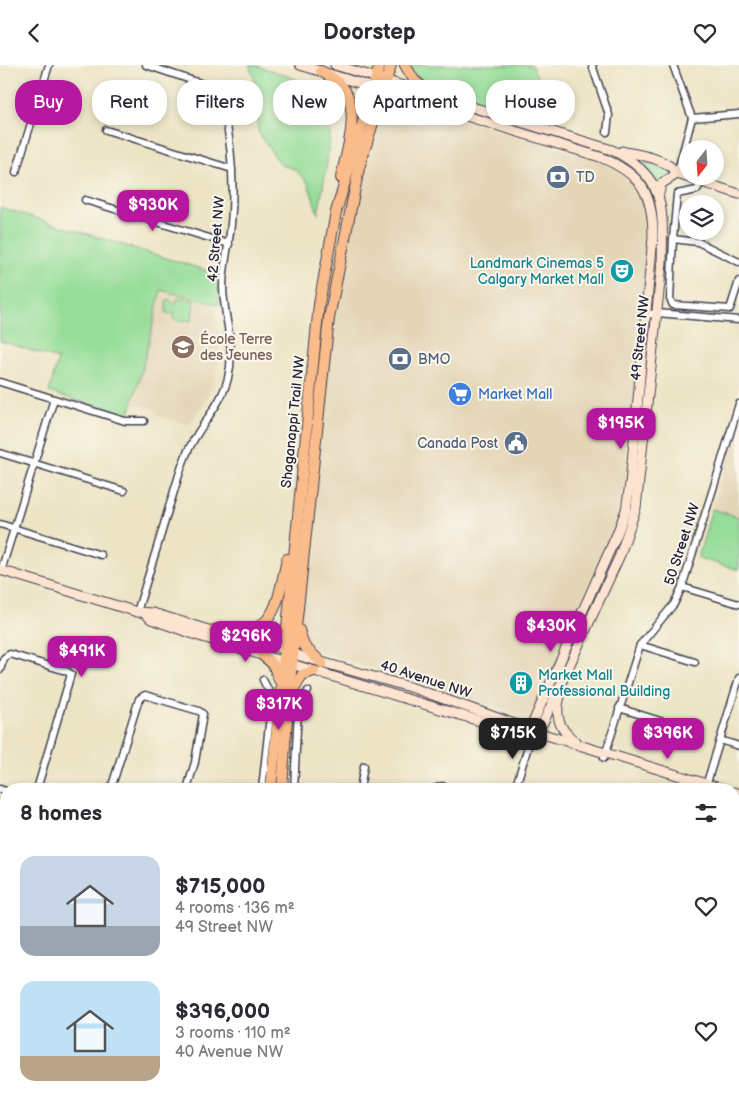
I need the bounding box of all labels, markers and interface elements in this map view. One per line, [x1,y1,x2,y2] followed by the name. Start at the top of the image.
[20,19,48,47] icon: back
[323,19,416,46] text: Doorstep
[691,19,719,47] icon: heart
[15,80,82,125] chip: Buy
[92,80,167,125] chip: Rent
[177,80,263,125] chip: Filters
[273,80,345,125] chip: New
[355,80,476,125] chip: Apartment
[486,80,575,125] chip: House
[679,140,724,185] north arrow
[679,140,724,240] map controls
[545,164,571,190] bank icon: TD
[576,169,595,186] place label: TD
[118,189,188,232] pin: $930K
[204,195,228,283] street label: 42 Street NW
[679,195,724,240] button: layers
[128,196,178,215] text: $930K
[470,255,604,288] place label: Landmark Cinemas 5 Calgary Market Mall
[609,258,635,284] theatre icon: Landmark Cinemas 5 Calgary Market Mall
[627,294,653,382] street label: 49 Street NW
[200,330,273,364] place label: École Terre des Jeunes
[170,334,196,360] school or university icon: École Terre des Jeunes
[387,346,413,372] bank icon: BMO
[418,351,451,368] place label: BMO
[278,355,308,489] street label: Shaganappi Trail NW
[447,381,473,407] supermarket icon: Market Mall
[478,386,552,403] place label: Market Mall
[586,407,656,450] pin: $195K
[598,414,644,433] text: $195K
[503,430,529,456] public building icon: Canada Post
[417,435,499,452] place label: Canada Post
[661,501,703,587] street label: 50 Street NW
[516,611,586,653] pin: $430K
[526,617,576,636] text: $430K
[211,621,281,663] pin: $296K
[221,627,271,646] text: $296K
[47,635,117,678] pin: $491K
[59,642,105,661] text: $491K
[378,656,474,702] street label: 40 Avenue NW
[538,667,670,700] place label: Market Mall Professional Building
[508,670,534,696] building icon: Market Mall Professional Building
[244,689,314,731] pin: $317K
[256,695,302,714] text: $317K
[478,717,548,760] pin: $715K
[633,717,703,760] pin: $396K
[490,724,536,743] text: $715K
[643,724,693,743] text: $396K
[692,799,720,827] icon: filters
[20,801,102,826] text: 8 homes
[175,874,265,899] text: $715,000
[60,876,120,936] icon: home
[692,892,720,920] icon: heart
[175,899,295,918] text: 4 rooms · 136 m²
[175,918,273,937] text: 49 Street NW
[175,999,270,1024] text: $396,000
[60,1001,120,1061] icon: home
[692,1017,720,1045] icon: heart
[175,1024,291,1043] text: 3 rooms · 110 m²
[175,1043,283,1062] text: 40 Avenue NW

